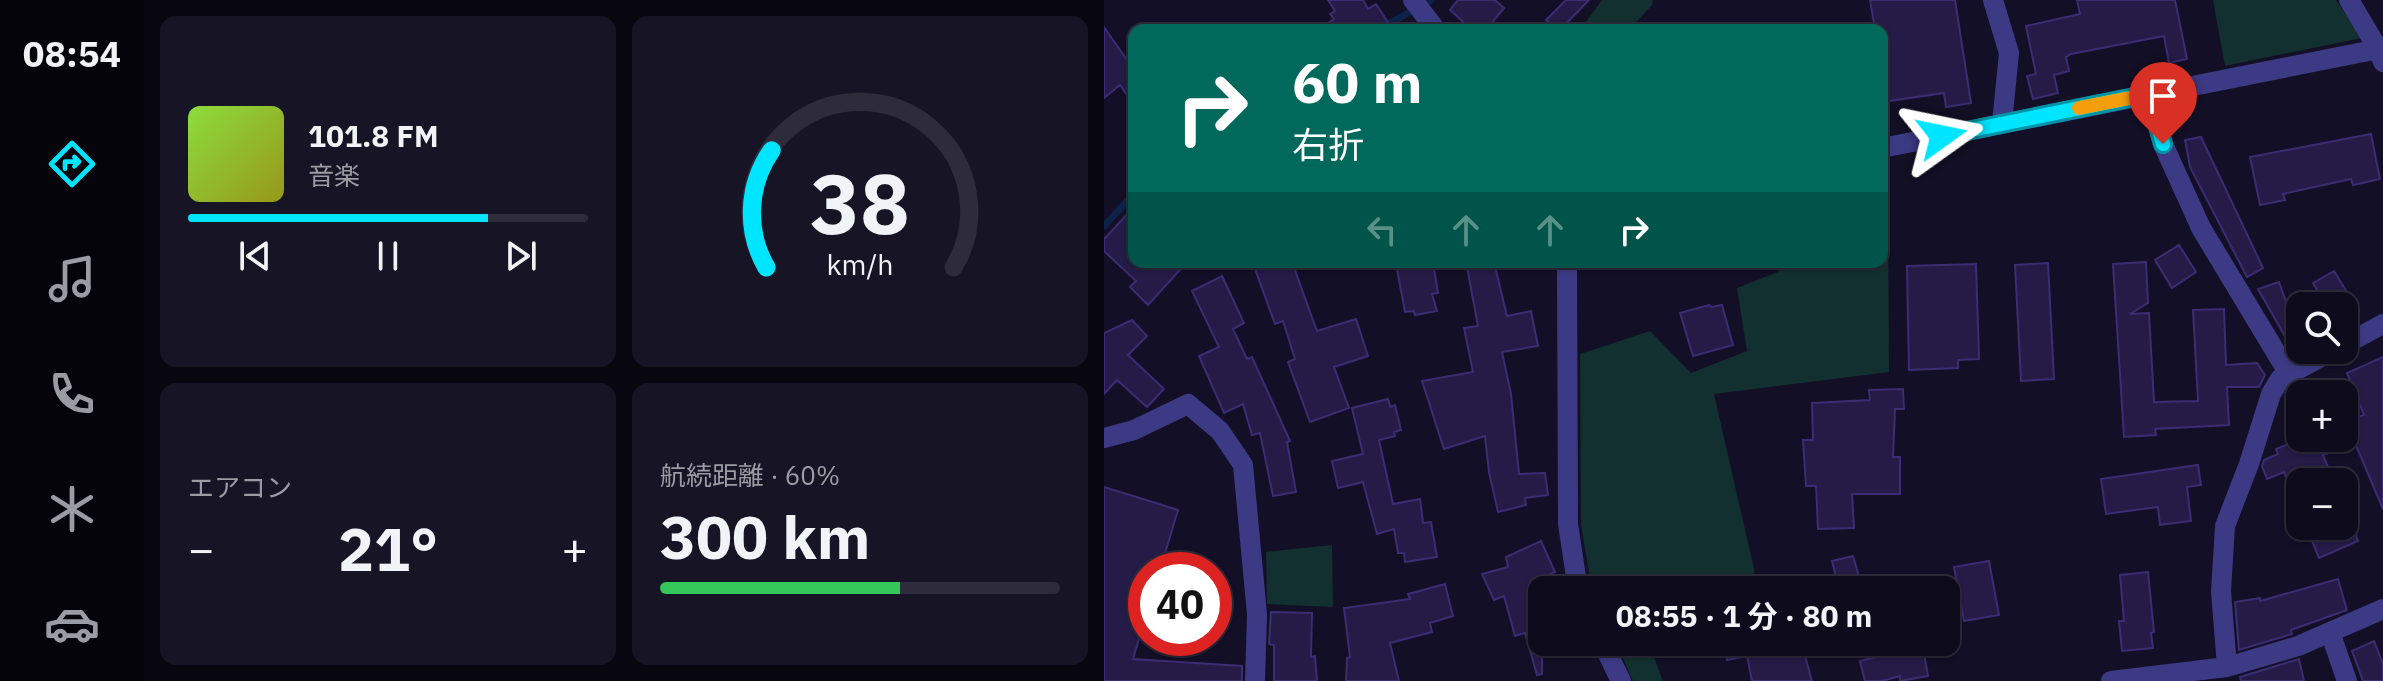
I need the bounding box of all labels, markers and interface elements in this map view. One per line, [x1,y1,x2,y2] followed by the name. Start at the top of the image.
[23,30,121,77] text: 08:54
[1292,46,1422,118] text: 60 m
[1160,56,1264,160] icon: right
[2129,62,2197,144] pin
[2141,74,2185,118] icon: arrive
[1900,94,1984,178] position arrow
[308,116,439,155] text: 101.8 FM
[1292,121,1364,168] text: 右折
[44,136,100,192] icon: directions
[810,148,910,256] text: 38
[308,158,360,192] text: 音楽
[1360,208,1404,252] icon: left
[1444,208,1488,252] icon: ahead
[1528,208,1572,252] icon: ahead
[1612,208,1656,252] icon: right
[233,234,277,278] icon: previous
[366,234,410,278] icon: pause
[499,234,543,278] icon: next
[826,246,894,283] text: km/h
[44,251,100,307] icon: music
[2286,292,2358,540] map controls
[2286,292,2358,364] button: search
[44,366,100,422] icon: phone
[2286,380,2358,452] button: +
[660,458,840,492] text: 航続距離 · 60%
[2286,468,2358,540] button: −
[188,470,292,504] text: エアコン
[44,481,100,537] icon: climate
[660,497,870,576] text: 300 km
[338,509,438,588] text: 21°
[188,520,214,577] text: −
[562,520,588,577] text: +
[1128,552,1232,656] speed limit sign: 40
[44,596,100,652] icon: car
[1616,596,1872,635] text: 08:55 · 1 分 · 80 m

